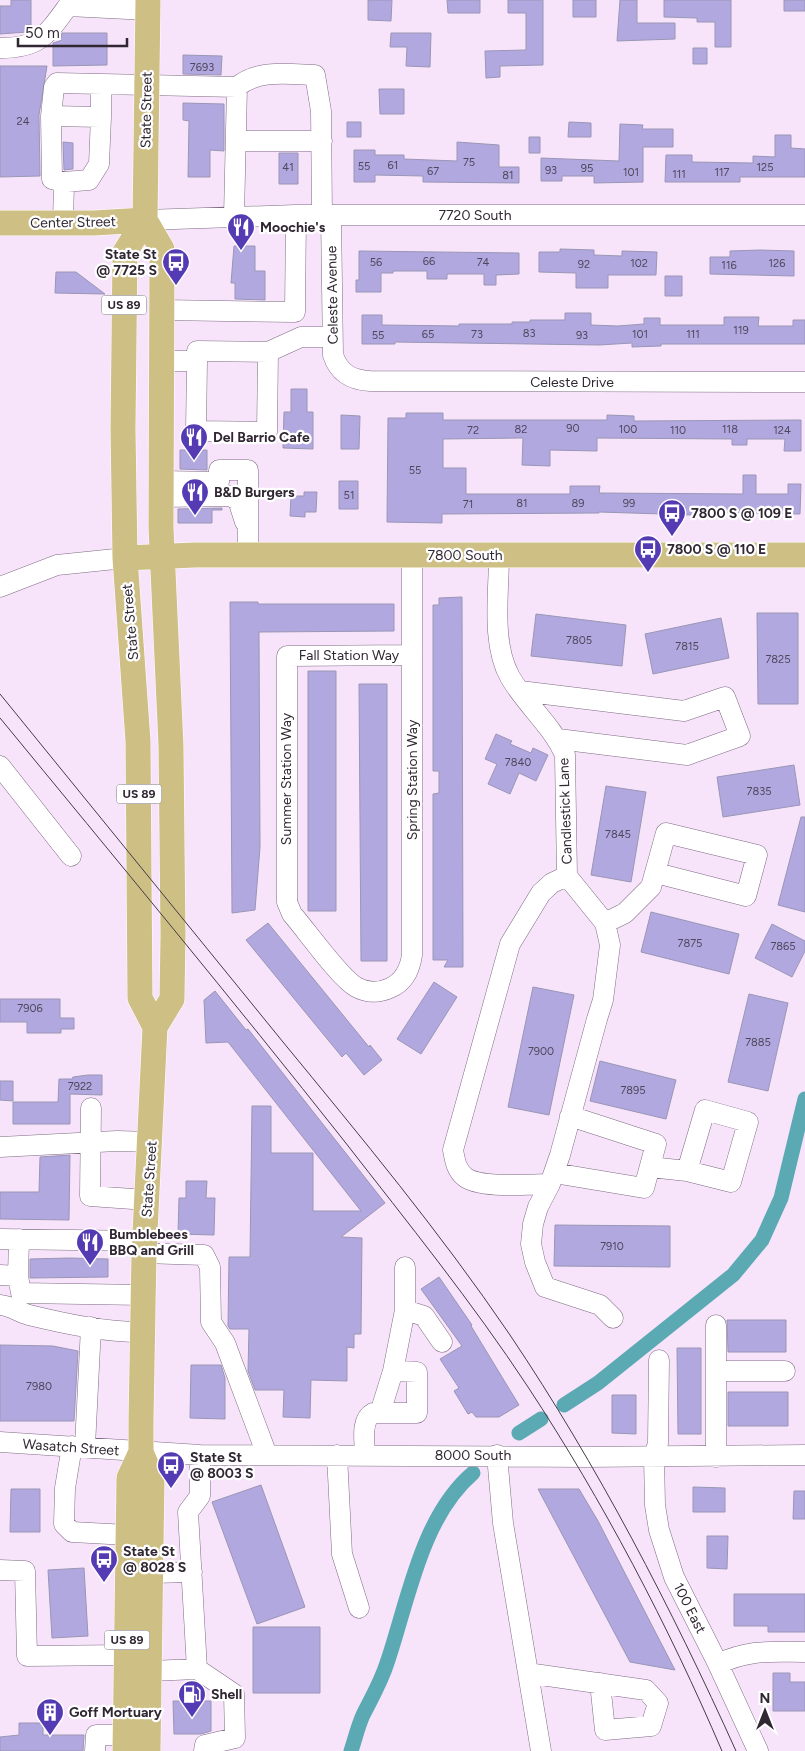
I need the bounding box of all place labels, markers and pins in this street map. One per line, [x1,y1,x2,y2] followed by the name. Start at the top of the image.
[226,212,256,251] restaurant icon: Moochie's
[260,219,326,236] place label: Moochie's
[96,246,157,279] place label: State St @ 7725 S
[161,247,191,286] bus stop icon: State St @ 7725 S
[179,422,209,461] restaurant icon: Del Barrio Cafe
[213,429,310,446] place label: Del Barrio Cafe
[180,477,210,516] restaurant icon: B&D Burgers
[214,484,295,501] place label: B&D Burgers
[657,498,687,537] bus stop icon: 7800 S @ 109 E
[691,505,793,522] place label: 7800 S @ 109 E
[633,534,663,573] bus stop icon: 7800 S @ 110 E
[667,541,766,558] place label: 7800 S @ 110 E
[109,1226,194,1259] place label: Bumblebees BBQ and Grill
[75,1227,105,1266] restaurant icon: Bumblebees BBQ and Grill
[190,1449,254,1482] place label: State St @ 8003 S
[156,1450,186,1489] bus stop icon: State St @ 8003 S
[123,1543,186,1576] place label: State St @ 8028 S
[89,1544,119,1583] bus stop icon: State St @ 8028 S
[177,1679,207,1718] fuel station icon: Shell
[211,1686,242,1703] place label: Shell
[35,1697,65,1736] building icon: Goff Mortuary
[69,1704,163,1721] place label: Goff Mortuary

